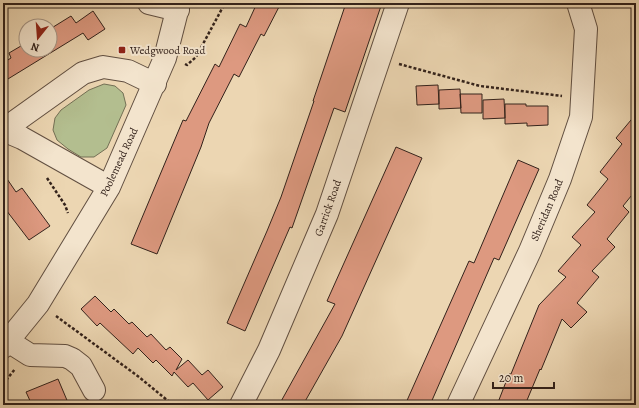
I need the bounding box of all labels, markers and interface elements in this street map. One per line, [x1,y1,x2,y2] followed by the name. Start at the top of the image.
[18,18,58,58] north arrow
[29,39,41,55] text: N
[129,43,205,58] place label: Wedgwood Road
[117,45,127,55] marker: Wedgwood Road
[96,125,142,199] street label: Poolemead Road
[527,177,567,243] street label: Sheridan Road
[311,178,345,238] street label: Garrick Road
[493,364,554,390] scale bar
[499,370,523,386] text: 20 m

